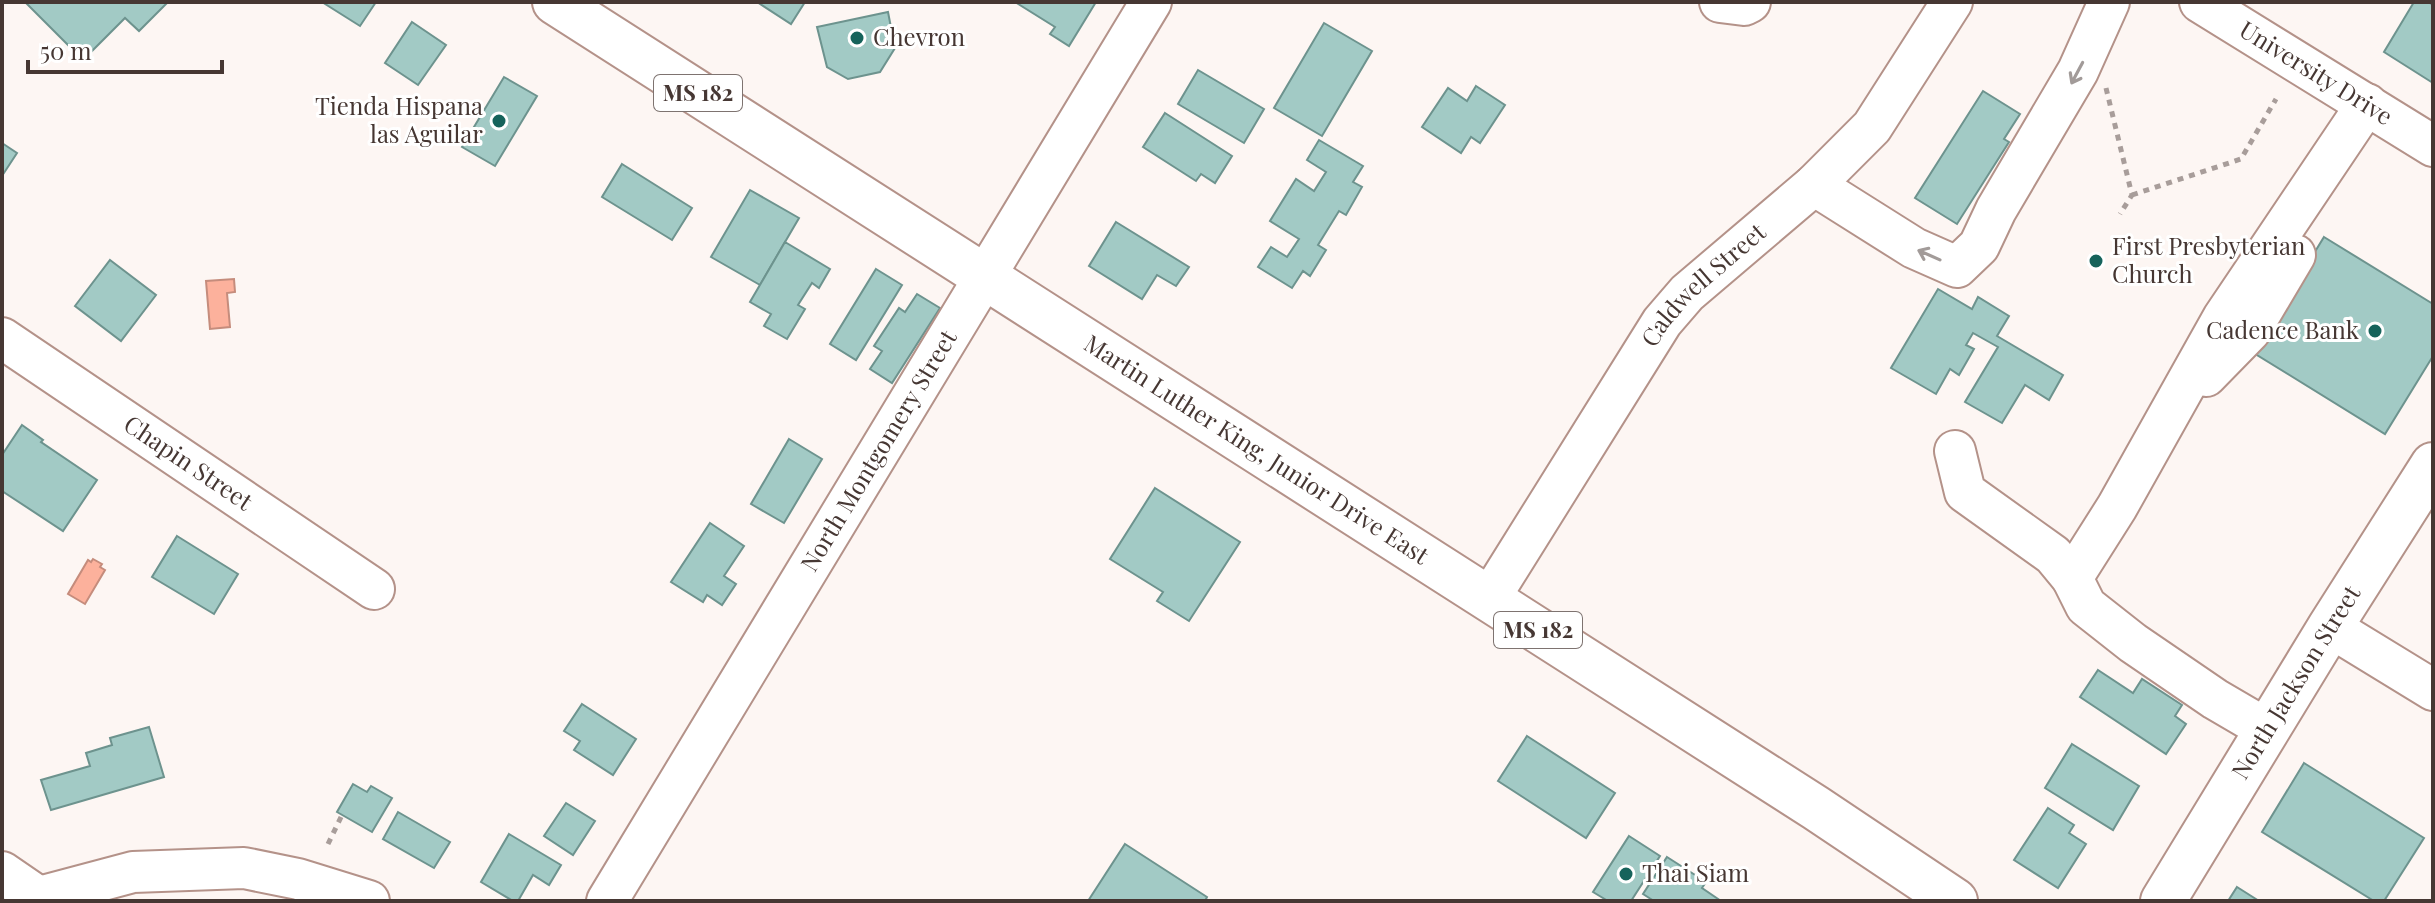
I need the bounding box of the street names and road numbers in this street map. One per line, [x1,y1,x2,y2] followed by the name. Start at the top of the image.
[2234,12,2399,131] street label: University Drive
[654,75,742,111] road number: MS 182
[1633,215,1772,352] street label: Caldwell Street
[792,323,963,577] street label: North Montgomery Street
[1079,326,1436,571] street label: Martin Luther King, Junior Drive East
[118,407,260,517] street label: Chapin Street
[2223,578,2367,784] street label: North Jackson Street
[1494,612,1582,648] road number: MS 182

